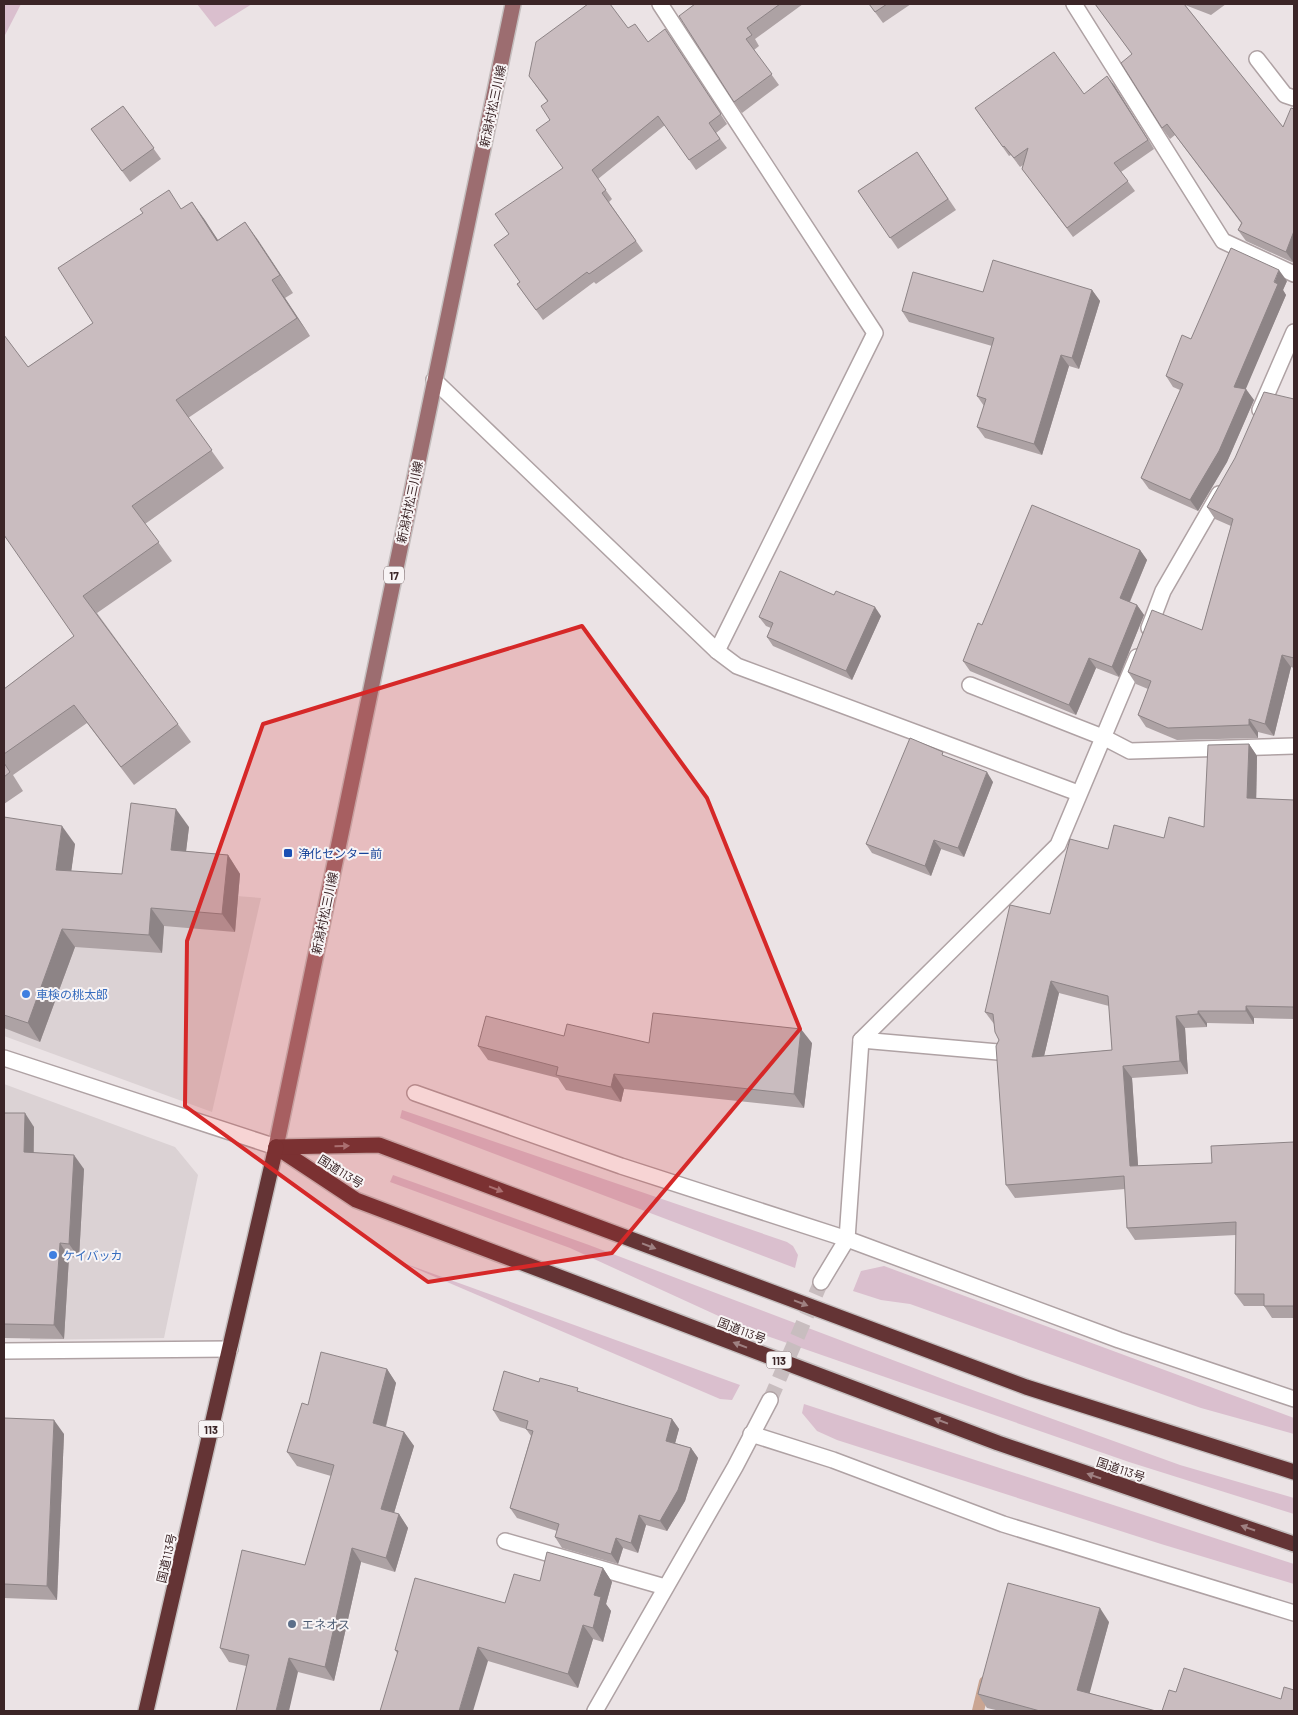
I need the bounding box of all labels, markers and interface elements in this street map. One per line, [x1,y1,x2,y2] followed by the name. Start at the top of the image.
[476,63,508,149] street label: 新潟村松三川線
[393,459,425,545] street label: 新潟村松三川線
[384,566,404,584] road number: 17
[298,846,382,860] place label: 浄化センター前
[282,847,294,859] marker: 浄化センター前
[308,870,340,956] street label: 新潟村松三川線
[36,987,108,1001] place label: 車検の桃太郎
[20,988,32,1000] marker: 車検の桃太郎
[334,1142,350,1150] one-way arrow
[316,1152,366,1190] street label: 国道113号
[489,1186,504,1193] one-way arrow
[641,1243,656,1250] one-way arrow
[63,1248,123,1262] place label: ケイバッカ
[47,1249,59,1261] marker: ケイバッカ
[794,1299,809,1307] one-way arrow
[716,1314,768,1346] street label: 国道113号
[732,1341,747,1349] one-way arrow
[766,1352,792,1368] road number: 113
[934,1417,948,1425] one-way arrow
[198,1420,224,1438] road number: 113
[1095,1454,1147,1484] street label: 国道113号
[1087,1472,1102,1479] one-way arrow
[1240,1524,1255,1532] one-way arrow
[153,1532,179,1584] street label: 国道113号
[302,1617,350,1631] place label: エネオス
[286,1618,298,1630] marker: エネオス

